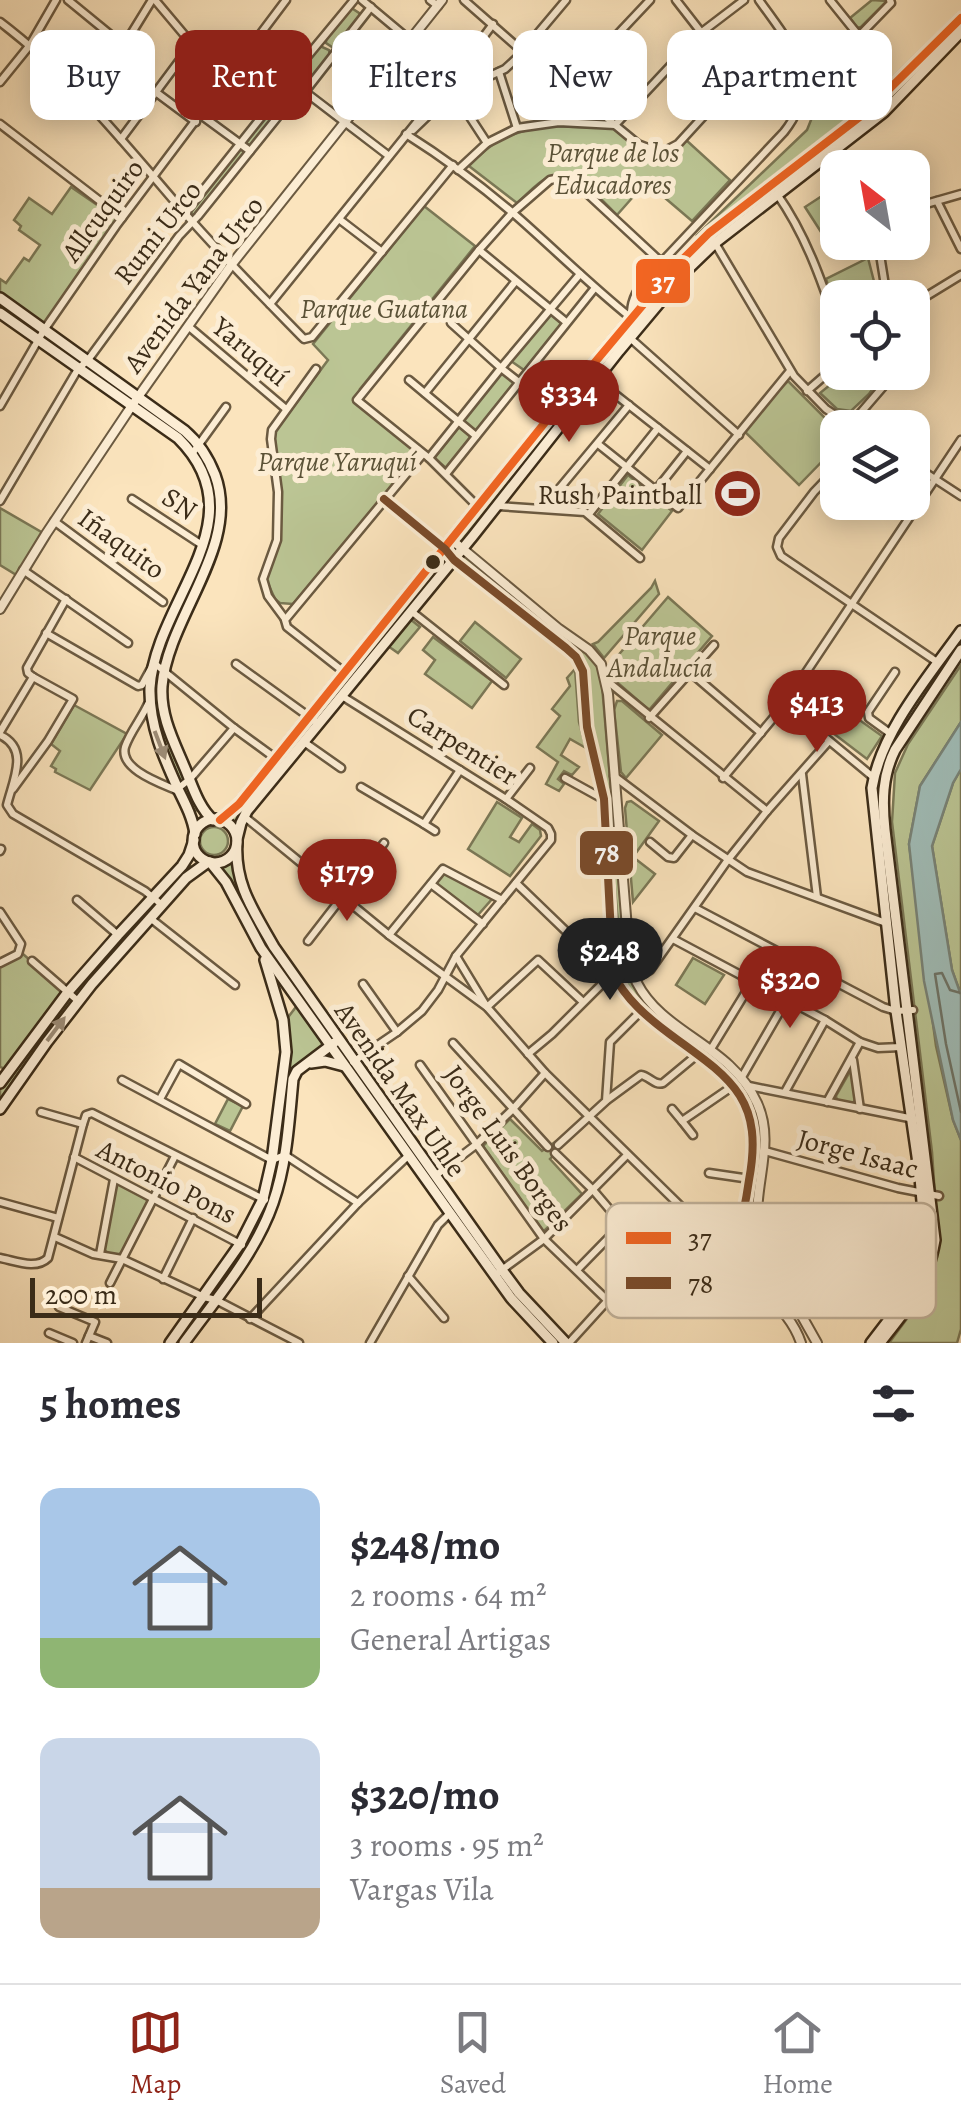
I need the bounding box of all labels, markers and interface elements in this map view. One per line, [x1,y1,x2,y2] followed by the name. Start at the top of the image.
[30,30,155,120] chip: Buy
[175,30,312,120] chip: Rent
[332,30,493,120] chip: Filters
[513,30,647,120] chip: New
[667,30,892,120] chip: Apartment
[547,134,680,204] park label: Parque de los Educadores
[820,150,930,260] north arrow
[820,150,930,520] map controls
[52,152,153,270] street label: Allcuquiro
[105,173,210,293] street label: Rumi Urco
[114,189,273,381] street label: Avenida Yana Urco
[634,257,692,305] line badge: 37
[651,263,675,301] text: 37
[820,280,930,390] button: locate
[300,290,468,328] park label: Parque Guatana
[203,308,297,395] street label: Yaruquí
[510,360,628,445] pin: $334
[540,370,598,414] text: $334
[820,410,930,520] button: layers
[257,443,417,481] park label: Parque Yaruquí
[711,468,763,520] sports icon: Rush Paintball
[537,476,702,514] place label: Rush Paintball
[154,478,204,529] street label: SN
[70,499,173,588] street label: Iñaquito
[423,552,443,572] unlabelled marker
[605,617,713,687] park label: Parque Andalucía
[758,670,876,755] pin: $413
[789,680,845,724] text: $413
[400,697,526,795] street label: Carpentier
[153,730,168,760] one-way arrow
[578,829,635,877] line badge: 78
[594,834,620,872] text: 78
[288,839,406,924] pin: $179
[320,849,374,893] text: $179
[551,918,669,1003] pin: $248
[580,928,640,972] text: $248
[731,946,849,1031] pin: $320
[760,956,820,1000] text: $320
[325,994,475,1185] street label: Avenida Max Uhle
[46,1016,66,1042] one-way arrow
[435,1057,582,1240] street label: Jorge Luis Borges
[793,1120,922,1188] street label: Jorge Isaac
[89,1130,243,1233] street label: Antonio Pons
[606,1203,936,1318] legend
[688,1220,712,1258] text: 37
[688,1265,713,1303] text: 78
[30,1273,262,1318] scale bar
[45,1276,117,1314] text: 200 m
[40,1375,181,1432] text: 5 homes
[866,1376,921,1431] icon: filters
[350,1516,500,1573] text: $248/mo
[120,1528,240,1648] icon: home
[350,1573,547,1617] text: 2 rooms · 64 m²
[350,1617,551,1661] text: General Artigas
[350,1766,500,1823] text: $320/mo
[120,1778,240,1898] icon: home
[350,1823,544,1867] text: 3 rooms · 95 m²
[350,1867,494,1911] text: Vargas Vila
[128,2005,183,2103] tab: Map
[440,2005,506,2103] tab: Saved
[762,2005,833,2103] tab: Home

